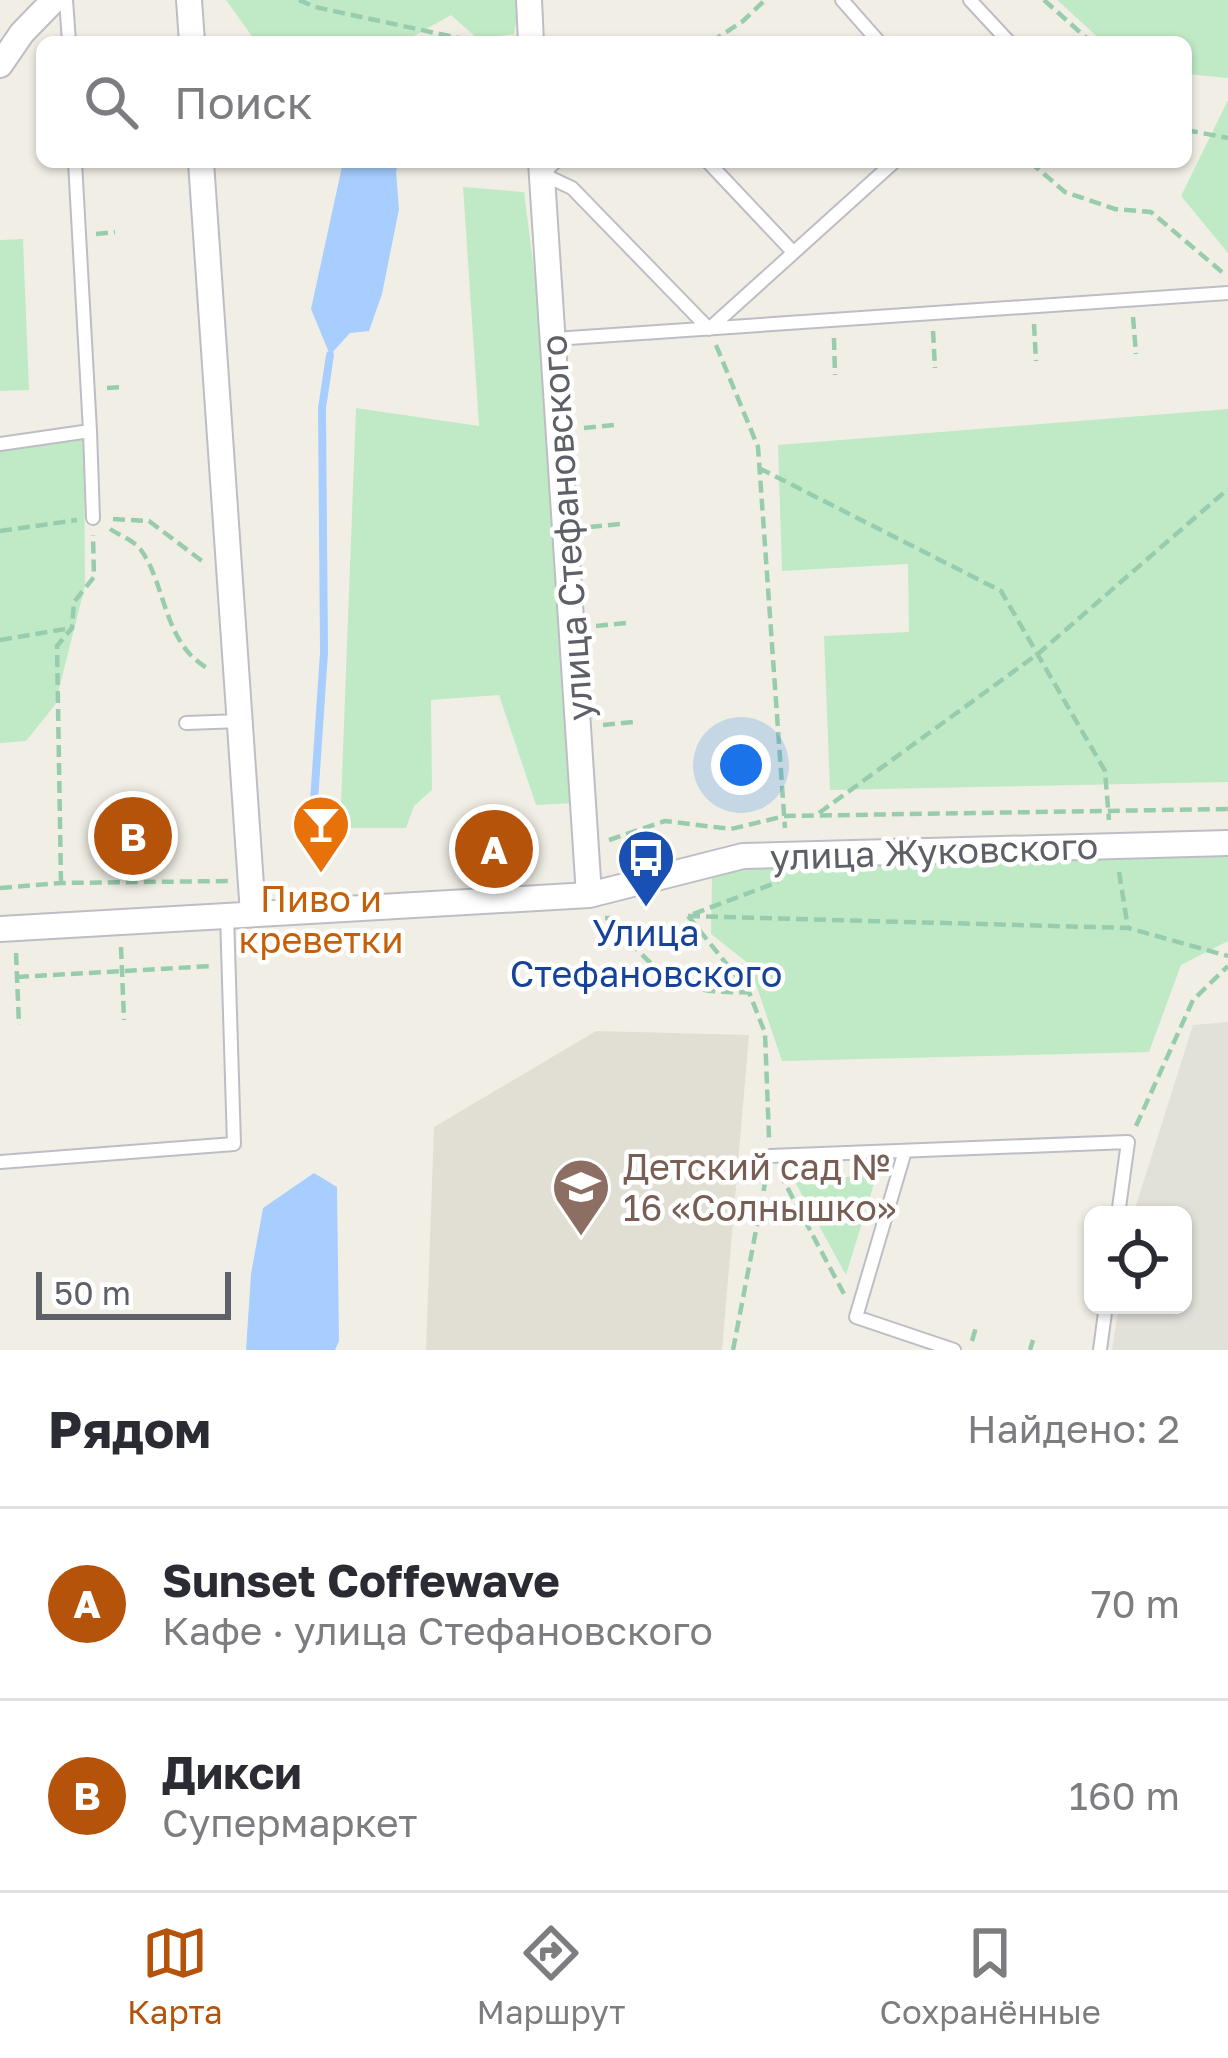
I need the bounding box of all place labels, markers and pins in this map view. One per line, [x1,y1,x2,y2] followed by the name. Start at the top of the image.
[94,791,172,881] pin: B
[290,793,352,875] bar icon: Пиво и креветки
[455,804,533,894] pin: A
[615,827,677,909] bus stop icon: Улица Стефановского
[239,877,403,961] place label: Пиво и креветки
[510,911,782,995] place label: Улица Стефановского
[623,1145,897,1229] place label: Детский сад № 16 «Солнышко»
[550,1156,612,1238] school or university icon: Детский сад № 16 «Солнышко»

